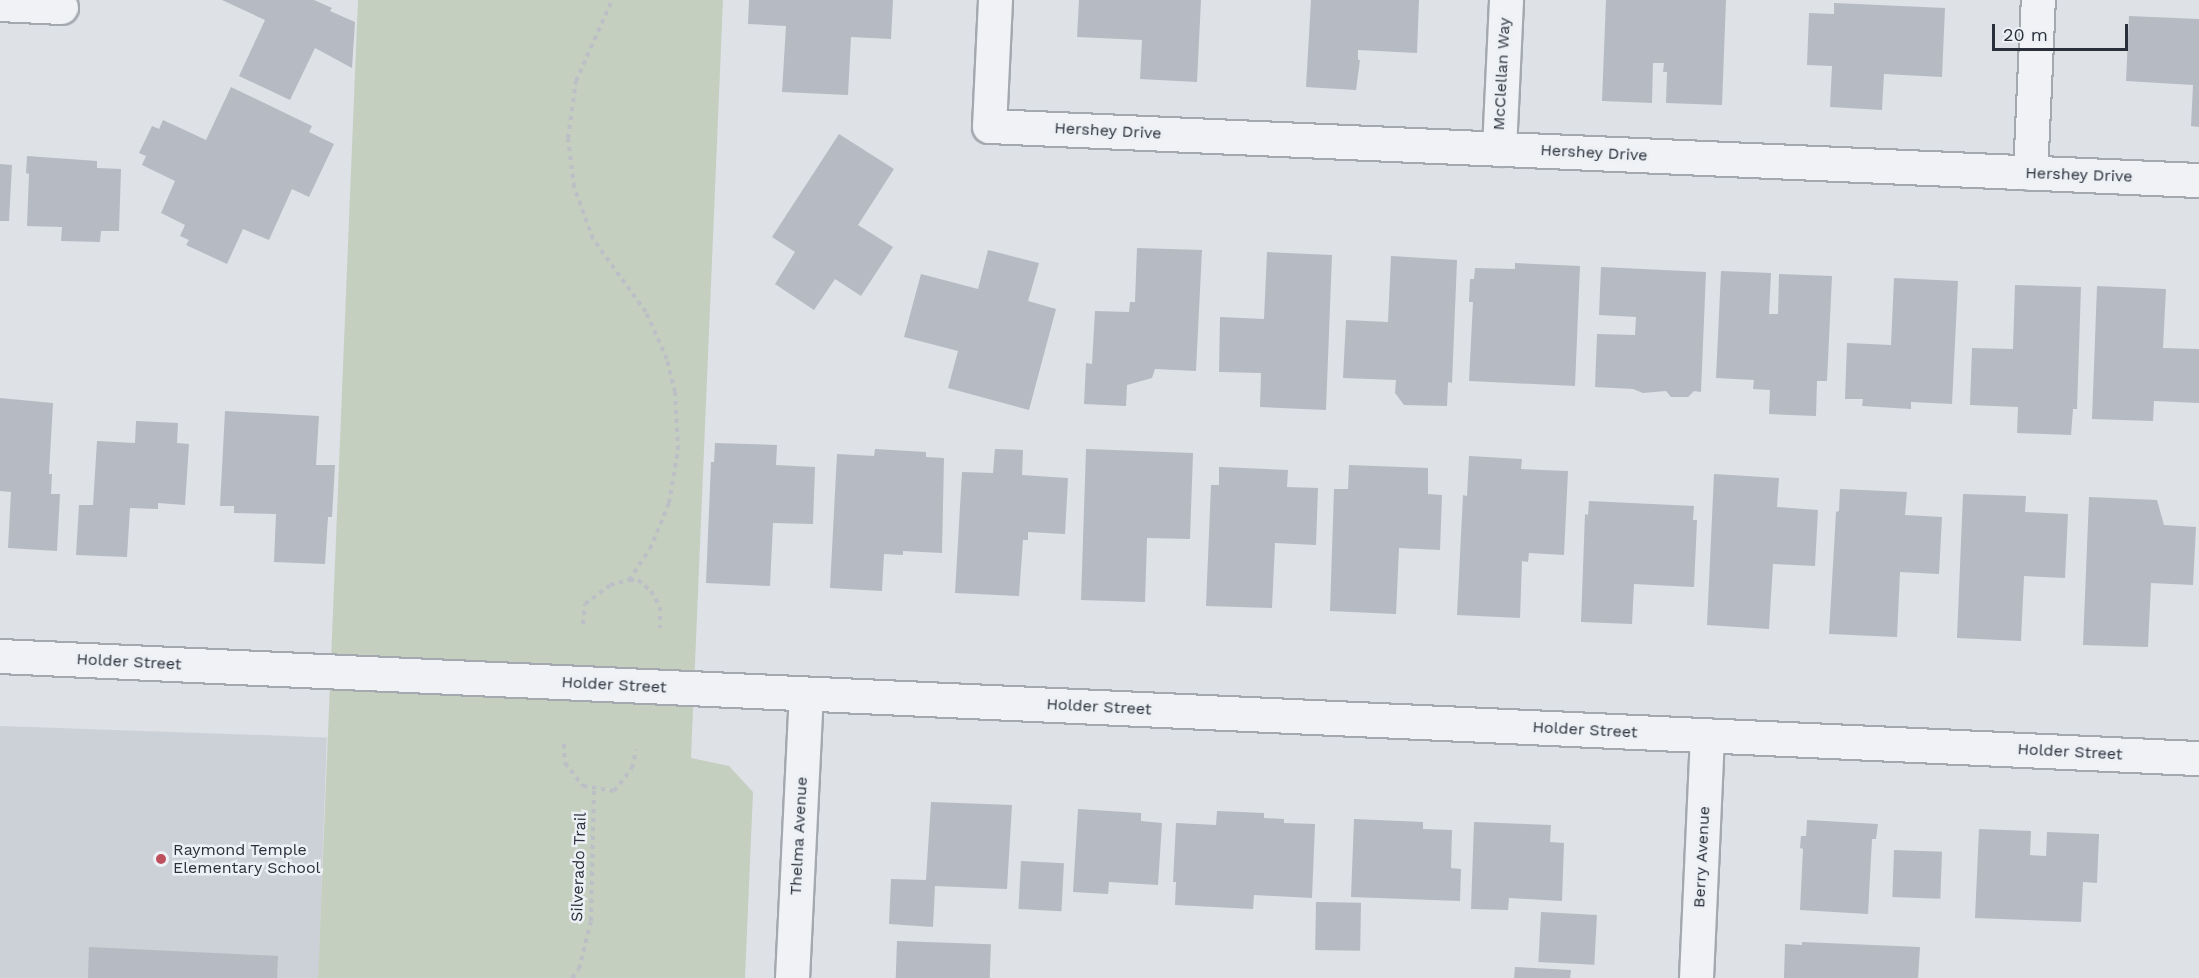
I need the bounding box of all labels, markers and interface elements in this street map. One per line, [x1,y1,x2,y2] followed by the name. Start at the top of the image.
[1995,12,2132,50] scale bar
[1489,17,1515,131] street label: McClellan Way
[2003,24,2048,45] text: 20 m
[1054,119,1162,143] street label: Hershey Drive
[1540,141,1648,165] street label: Hershey Drive
[2025,164,2133,186] street label: Hershey Drive
[76,650,182,674] street label: Holder Street
[561,673,667,697] street label: Holder Street
[1046,695,1152,719] street label: Holder Street
[1532,718,1638,742] street label: Holder Street
[2017,740,2123,764] street label: Holder Street
[786,776,812,896] street label: Thelma Avenue
[1690,805,1714,909] street label: Berry Avenue
[567,812,591,922] street label: Silverado Trail
[173,840,321,878] place label: Raymond Temple Elementary School
[154,852,168,866] marker: Raymond Temple Elementary School

